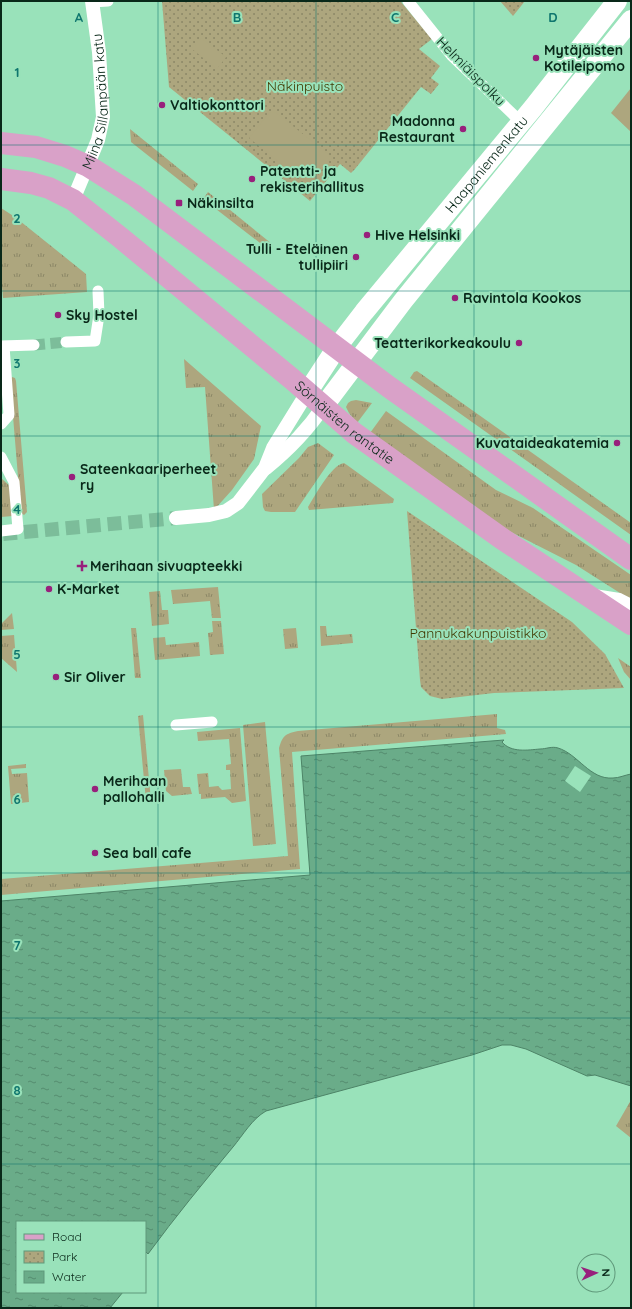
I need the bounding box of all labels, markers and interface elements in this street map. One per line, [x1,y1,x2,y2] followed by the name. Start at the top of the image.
[75,9,84,25] text: A
[233,9,241,25] text: B
[391,9,399,25] text: C
[548,9,558,25] text: D
[78,33,112,172] street label: Miina Sillanpään katu
[433,33,509,109] street label: Helmiäispolku
[544,41,625,75] place label: Mytäjäisten Kotileipomo
[531,53,541,63] marker: Mytäjäisten Kotileipomo
[14,64,20,80] text: 1
[267,77,343,95] park label: Näkinpuisto
[170,96,264,114] place label: Valtiokonttori
[157,100,167,110] marker: Valtiokonttori
[379,112,455,146] place label: Madonna Restaurant
[441,112,532,216] street label: Haapaniemenkatu
[458,124,468,134] marker: Madonna Restaurant
[260,162,364,196] place label: Patentti- ja rekisterihallitus
[247,174,257,184] marker: Patentti- ja rekisterihallitus
[187,194,254,212] place label: Näkinsilta
[174,198,184,208] marker: Näkinsilta
[13,210,21,226] text: 2
[375,226,460,244] place label: Hive Helsinki
[362,230,372,240] marker: Hive Helsinki
[246,240,348,274] place label: Tulli - Eteläinen tullipiiri
[351,252,361,262] marker: Tulli - Eteläinen tullipiiri
[463,289,581,307] place label: Ravintola Kookos
[450,293,460,303] marker: Ravintola Kookos
[66,306,138,324] place label: Sky Hostel
[53,310,63,320] marker: Sky Hostel
[374,334,511,352] place label: Teatterikorkeakoulu
[514,338,524,348] marker: Teatterikorkeakoulu
[14,355,21,371] text: 3
[291,377,398,468] street label: Sörnäisten rantatie
[476,434,609,452] place label: Kuvataideakatemia
[612,438,622,448] marker: Kuvataideakatemia
[80,460,217,494] place label: Sateenkaariperheet ry
[67,472,77,482] marker: Sateenkaariperheet ry
[13,501,21,517] text: 4
[90,557,242,575] place label: Merihaan sivuapteekki
[77,561,87,571] marker: Merihaan sivuapteekki
[57,580,120,598] place label: K-Market
[44,584,54,594] marker: K-Market
[409,624,547,642] park label: Pannukakunpuistikko
[13,646,21,662] text: 5
[64,668,126,686] place label: Sir Oliver
[51,672,61,682] marker: Sir Oliver
[103,772,166,806] place label: Merihaan pallohalli
[90,784,100,794] marker: Merihaan pallohalli
[13,791,21,807] text: 6
[103,844,191,862] place label: Sea ball cafe
[90,848,100,858] marker: Sea ball cafe
[13,937,21,953] text: 7
[13,1082,21,1098] text: 8
[16,1221,146,1293] legend
[52,1229,82,1244] text: Road
[52,1249,77,1264] text: Park
[576,1253,616,1293] north arrow
[599,1268,613,1277] text: N
[52,1269,87,1284] text: Water

